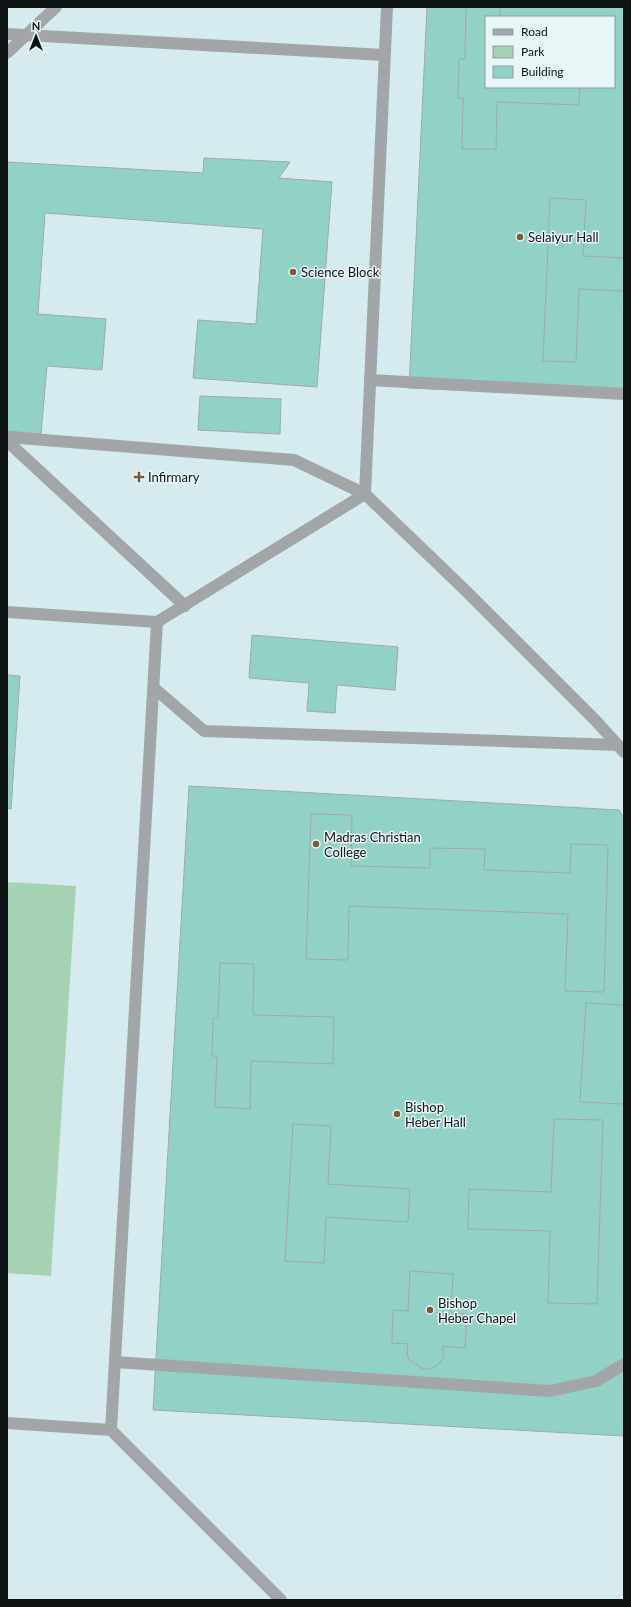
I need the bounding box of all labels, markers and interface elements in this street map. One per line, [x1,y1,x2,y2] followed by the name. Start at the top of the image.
[16,16,56,56] north arrow
[485,16,615,88] legend
[32,19,40,32] text: N
[521,24,548,39] text: Road
[521,44,545,59] text: Park
[521,64,564,79] text: Building
[528,229,599,245] place label: Selaiyur Hall
[515,232,525,242] marker: Selaiyur Hall
[301,264,380,280] place label: Science Block
[288,267,298,277] marker: Science Block
[148,469,200,485] place label: Infirmary
[133,471,145,483] marker: Infirmary
[324,829,421,860] place label: Madras Christian College
[311,839,321,849] marker: Madras Christian College
[405,1099,466,1130] place label: Bishop Heber Hall
[392,1109,402,1119] marker: Bishop Heber Hall
[438,1295,516,1326] place label: Bishop Heber Chapel
[425,1305,435,1315] marker: Bishop Heber Chapel

